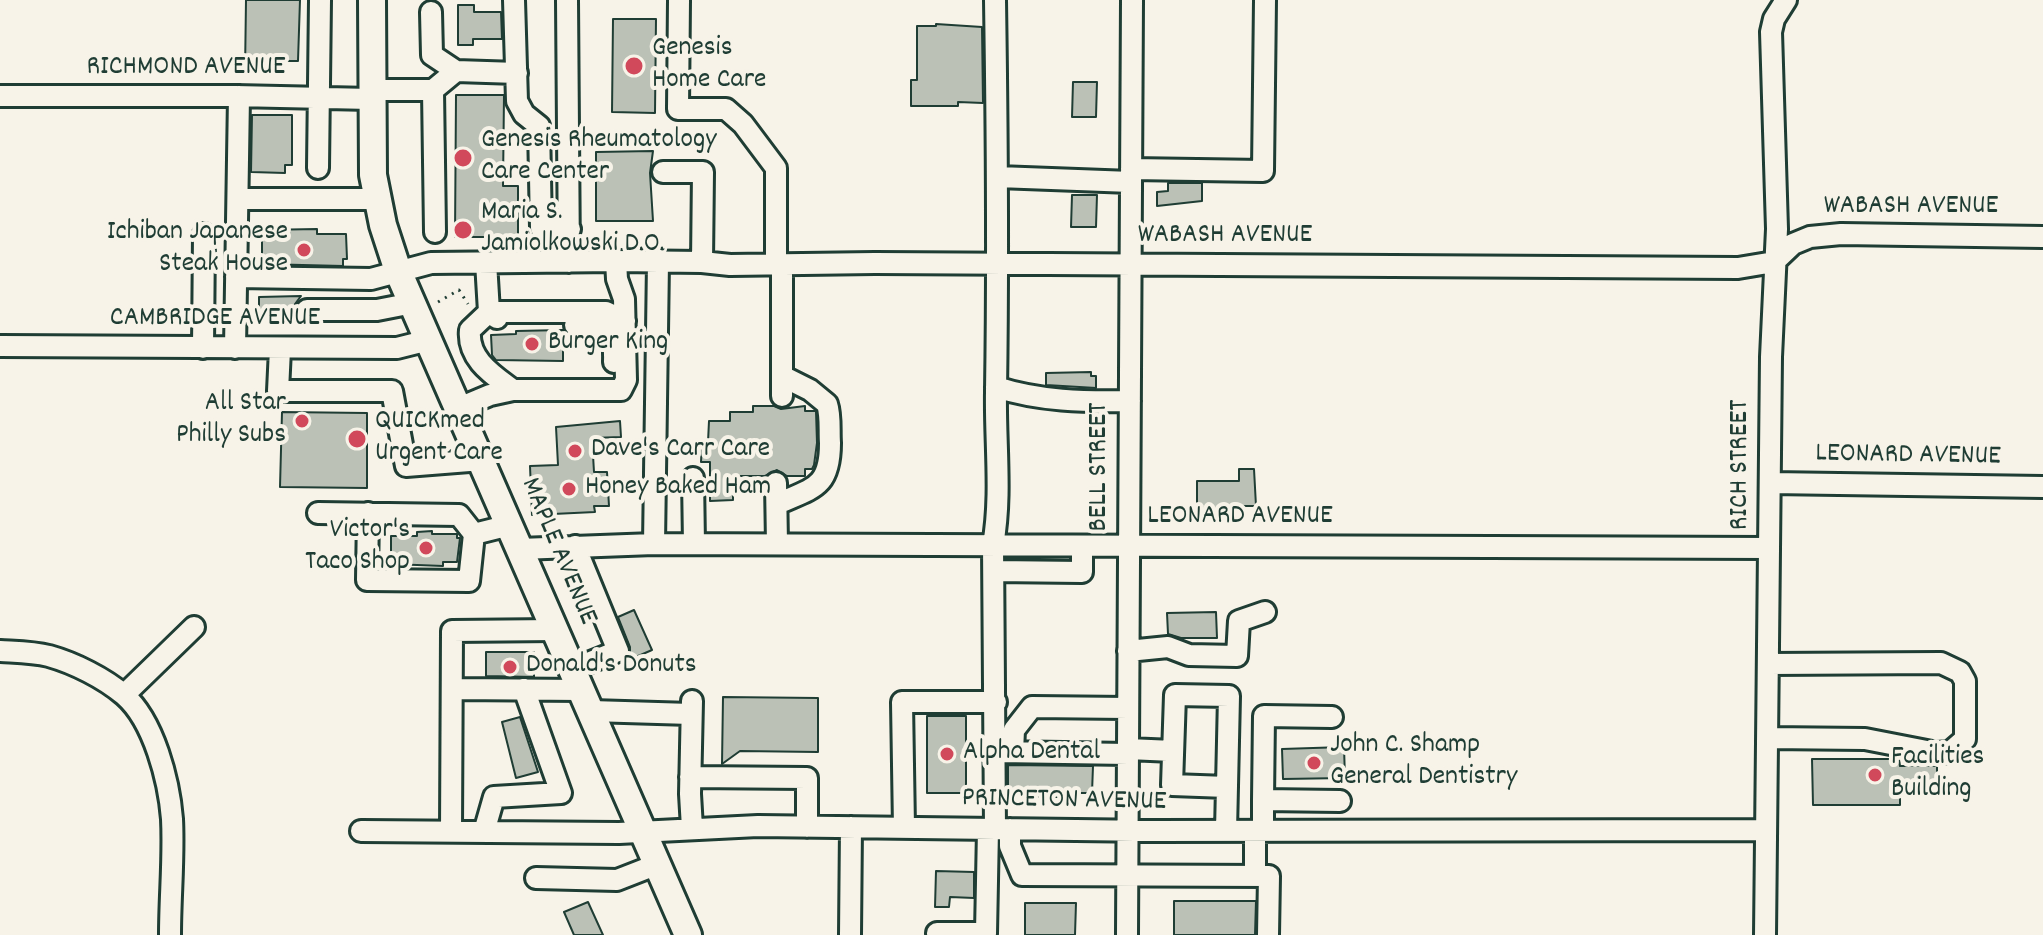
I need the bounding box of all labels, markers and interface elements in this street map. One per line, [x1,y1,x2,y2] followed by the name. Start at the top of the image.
[652,33,766,99] place label: Genesis Home Care
[86,52,286,86] street label: RICHMOND AVENUE
[623,55,645,77] marker: Genesis Home Care
[481,125,717,191] place label: Genesis Rheumatology Care Center
[452,147,474,169] marker: Genesis Rheumatology Care Center
[1824,191,1998,225] street label: WABASH AVENUE
[481,197,664,263] place label: Maria S. Jamiolkowski D.O.
[107,217,288,283] place label: Ichiban Japanese Steak House
[452,219,474,241] marker: Maria S. Jamiolkowski D.O.
[1138,220,1312,254] street label: WABASH AVENUE
[295,241,313,259] marker: Ichiban Japanese Steak House
[110,303,320,337] street label: CAMBRIDGE AVENUE
[548,327,668,361] place label: Burger King
[523,335,541,353] marker: Burger King
[176,388,286,454] place label: All Star Philly Subs
[1725,400,1759,530] street label: RICH STREET
[1084,402,1118,532] street label: BELL STREET
[375,406,503,472] place label: QUICKmed Urgent Care
[293,412,311,430] marker: All Star Philly Subs
[346,428,368,450] marker: QUICKmed Urgent Care
[591,434,770,468] place label: Dave's Carr Care
[1815,439,2001,475] street label: LEONARD AVENUE
[566,442,584,460] marker: Dave's Carr Care
[585,472,771,506] place label: Honey Baked Ham
[511,473,603,631] street label: MAPLE AVENUE
[560,480,578,498] marker: Honey Baked Ham
[1147,501,1333,535] street label: LEONARD AVENUE
[305,515,410,581] place label: Victor's Taco Shop
[417,539,435,557] marker: Victor's Taco Shop
[526,650,697,684] place label: Donald's Donuts
[501,658,519,676] marker: Donald's Donuts
[1330,730,1517,796] place label: John C. Shamp General Dentistry
[963,737,1100,771] place label: Alpha Dental
[1891,742,1984,808] place label: Facilities Building
[938,745,956,763] marker: Alpha Dental
[1305,754,1323,772] marker: John C. Shamp General Dentistry
[1866,766,1884,784] marker: Facilities Building
[962,783,1166,821] street label: PRINCETON AVENUE

